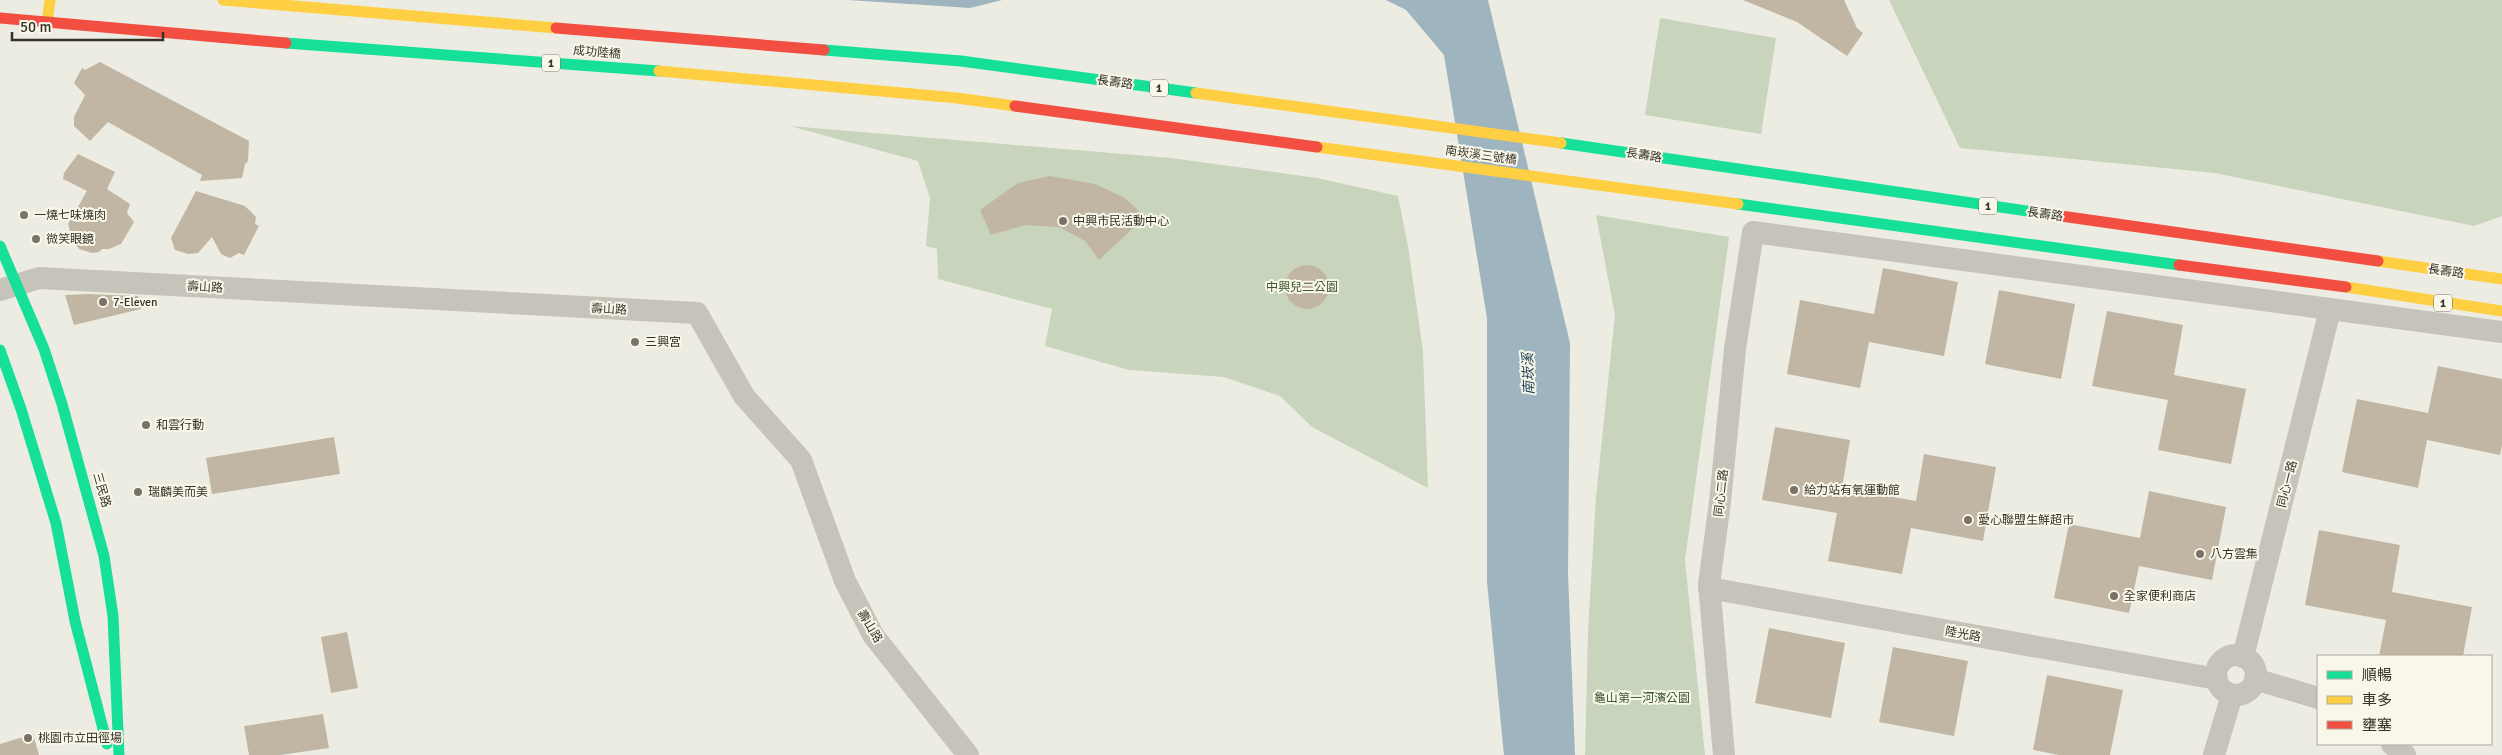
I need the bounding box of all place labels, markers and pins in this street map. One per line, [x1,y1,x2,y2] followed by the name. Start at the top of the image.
[34,208,106,223] place label: 一燒七味燒肉
[18,209,30,221] marker: 一燒七味燒肉
[1073,214,1169,229] place label: 中興市民活動中心
[1057,215,1069,227] marker: 中興市民活動中心
[46,232,94,247] place label: 微笑眼鏡
[30,233,42,245] marker: 微笑眼鏡
[113,295,158,310] place label: 7-Eleven
[97,296,109,308] marker: 7-Eleven
[645,335,681,350] place label: 三興宮
[629,336,641,348] marker: 三興宮
[156,418,204,433] place label: 和雲行動
[140,419,152,431] marker: 和雲行動
[1804,483,1900,498] place label: 給力站有氧運動館
[1788,484,1800,496] marker: 給力站有氧運動館
[148,485,208,500] place label: 瑞麟美而美
[132,486,144,498] marker: 瑞麟美而美
[1978,513,2074,528] place label: 愛心聯盟生鮮超市
[1962,514,1974,526] marker: 愛心聯盟生鮮超市
[2210,547,2258,562] place label: 八方雲集
[2194,548,2206,560] marker: 八方雲集
[2124,589,2196,604] place label: 全家便利商店
[2108,590,2120,602] marker: 全家便利商店
[38,731,122,746] place label: 桃園市立田徑場
[22,732,34,744] marker: 桃園市立田徑場

